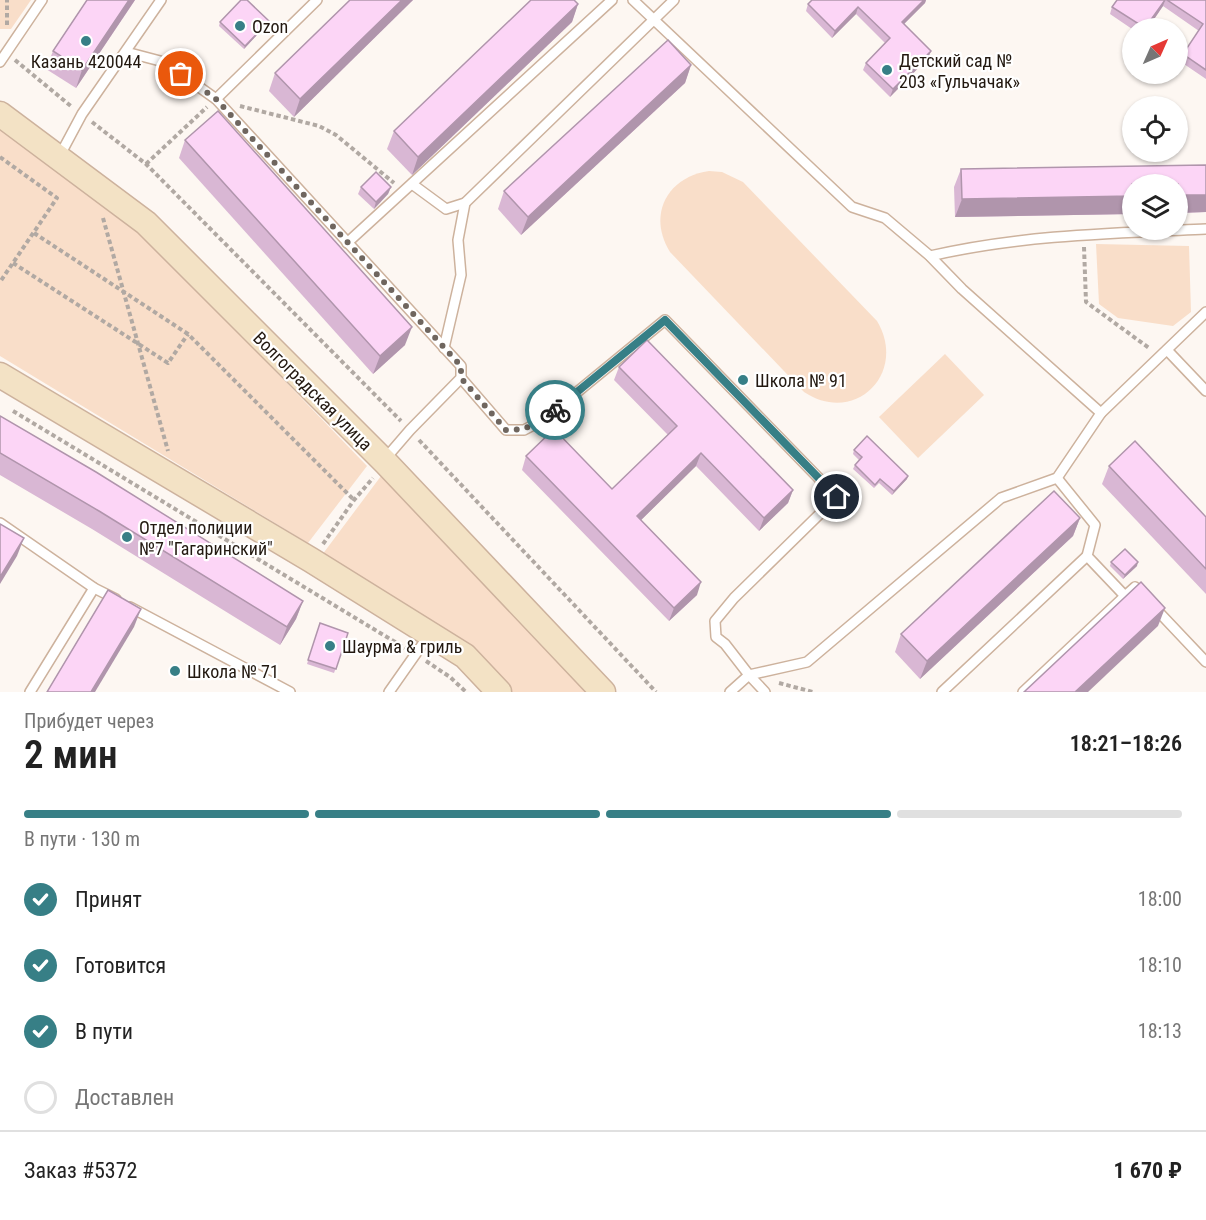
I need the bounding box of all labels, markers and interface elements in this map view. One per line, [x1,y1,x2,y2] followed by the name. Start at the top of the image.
[252,16,288,37] place label: Ozon
[1122,18,1188,84] north arrow
[1122,18,1188,240] map controls
[233,19,247,33] marker: Ozon
[79,34,93,48] marker: Казань 420044
[155,48,206,99] pin
[899,50,1020,92] place label: Детский сад № 203 «Гульчачак»
[31,51,141,72] place label: Казань 420044
[164,57,197,90] icon: bag
[880,63,894,77] marker: Детский сад № 203 «Гульчачак»
[1122,96,1188,162] button: locate
[1122,174,1188,240] button: layers
[249,327,377,455] street label: Волгоградская улица
[755,370,847,391] place label: Школа № 91
[736,373,750,387] marker: Школа № 91
[525,380,585,440] courier
[539,394,572,427] icon: bike
[811,471,862,522] pin
[820,480,853,513] icon: home
[139,517,273,559] place label: Отдел полиции №7 "Гагаринский"
[120,530,134,544] marker: Отдел полиции №7 "Гагаринский"
[342,636,462,657] place label: Шаурма & гриль
[323,639,337,653] marker: Шаурма & гриль
[187,661,279,682] place label: Школа № 71
[168,664,182,678] marker: Школа № 71
[24,709,154,733] text: Прибудет через
[1070,731,1182,756] text: 18:21–18:26
[24,732,117,778] text: 2 мин
[24,827,140,851] text: В пути · 130 m
[24,883,57,916] icon: check
[75,887,142,912] text: Принят
[1138,887,1182,911] text: 18:00
[24,949,57,982] icon: check
[75,953,166,978] text: Готовится
[1138,953,1182,977] text: 18:10
[24,1015,57,1048] icon: check
[75,1019,133,1044] text: В пути
[1138,1019,1182,1043] text: 18:13
[75,1085,174,1110] text: Доставлен
[24,1158,137,1183] text: Заказ #5372
[1114,1158,1182,1183] text: 1 670 ₽

